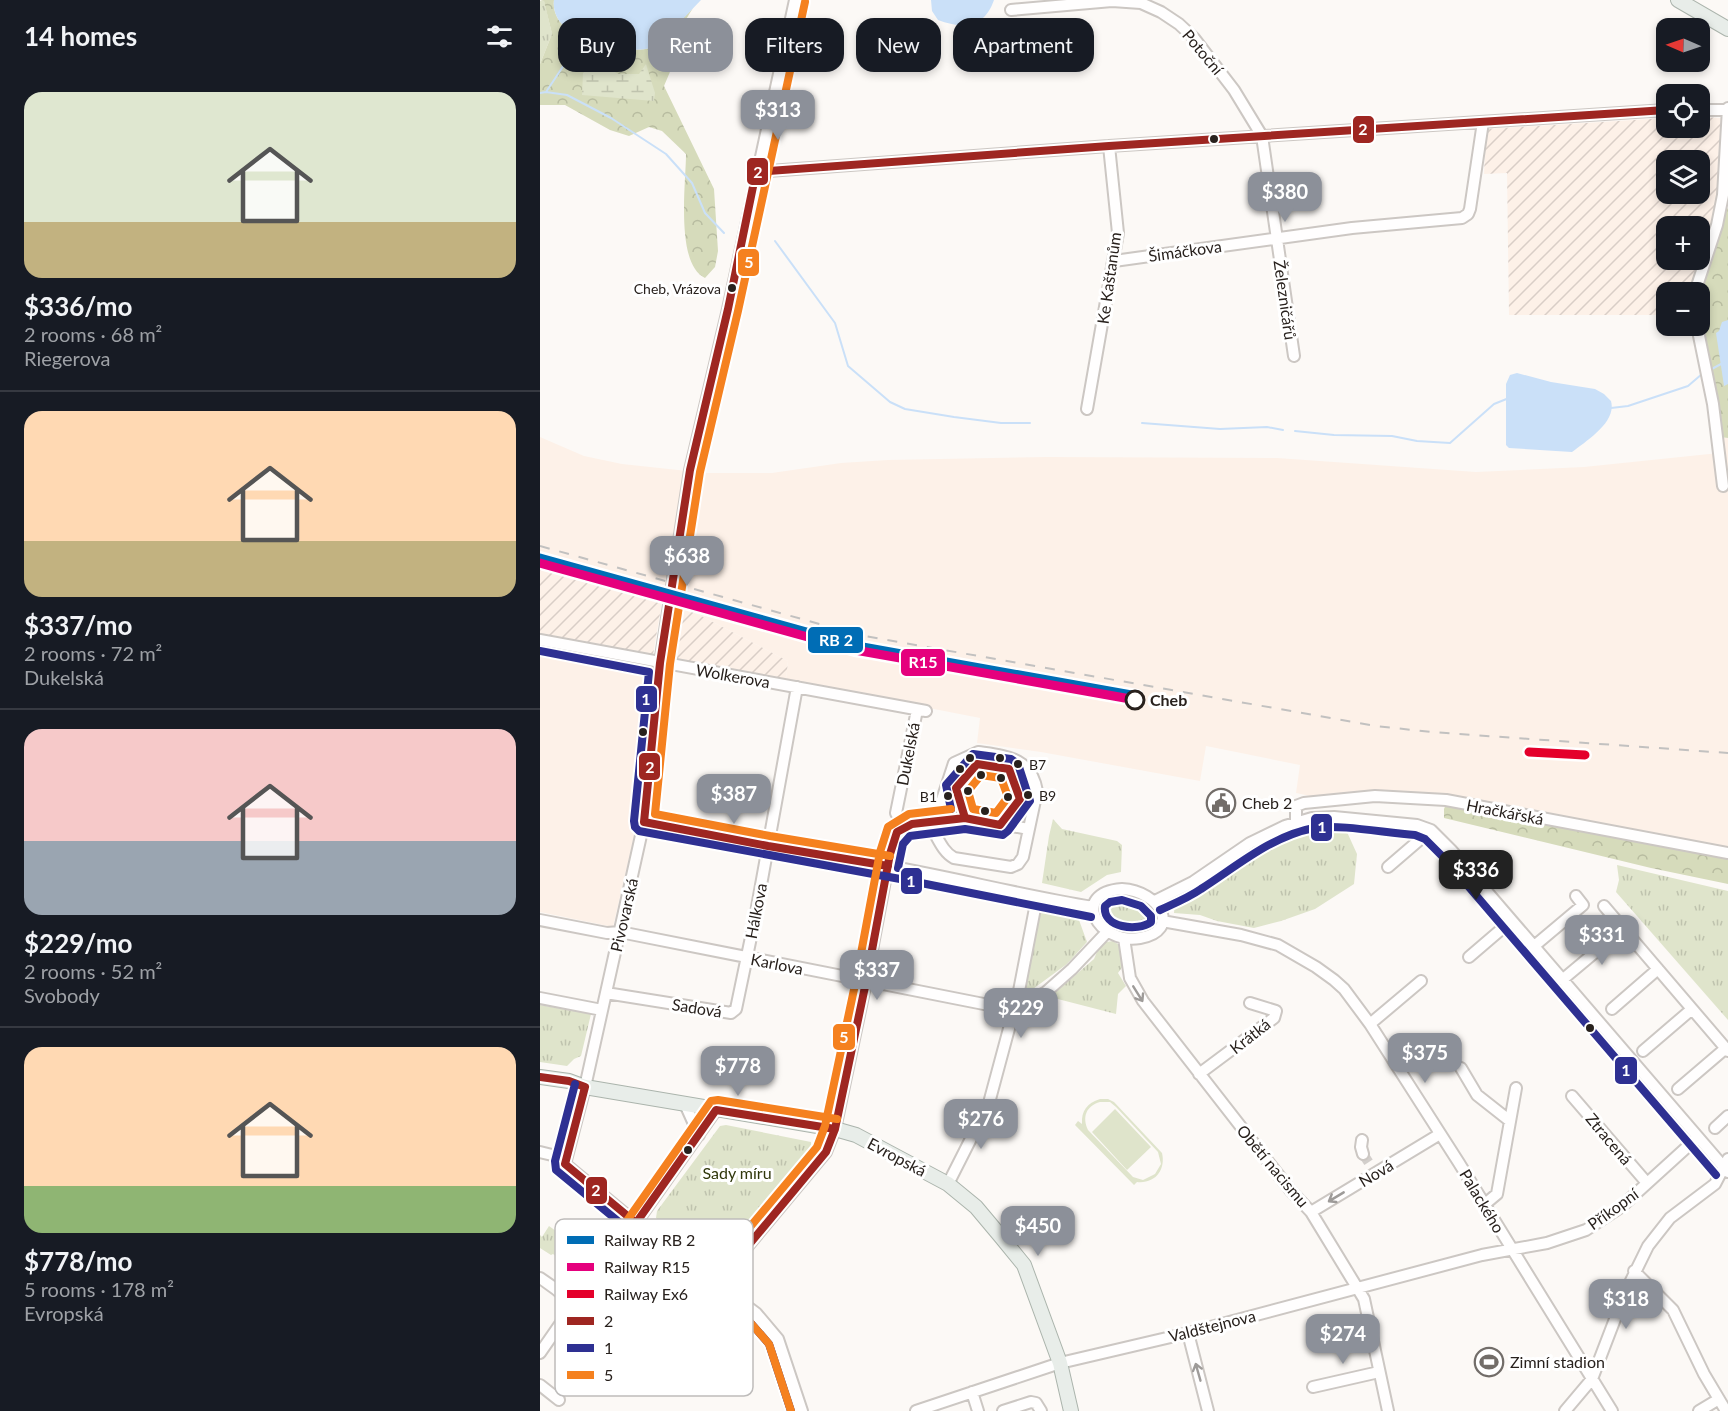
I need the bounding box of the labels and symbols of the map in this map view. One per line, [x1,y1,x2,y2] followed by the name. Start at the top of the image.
[1656,18,1710,72] north arrow
[1179,25,1229,79] street label: Potoční
[742,90,814,141] pin: $313
[1352,115,1375,144] line badge: 2
[1358,119,1368,138] text: 2
[1208,133,1220,145] unlabelled marker
[746,157,769,186] line badge: 2
[753,162,763,181] text: 2
[1249,172,1321,223] pin: $380
[1093,231,1124,325] street label: Ke Kaštanům
[1147,236,1223,265] street label: Šimáčkova
[737,248,760,277] line badge: 5
[744,252,754,271] text: 5
[1271,259,1300,341] street label: Železničářů
[634,280,721,297] place label: Cheb, Vrázova
[726,282,738,294] marker: Cheb, Vrázova
[651,536,723,587] pin: $638
[807,626,864,654] line badge: RB 2
[819,630,853,649] text: RB 2
[900,648,946,677] line badge: R15
[909,652,937,671] text: R15
[694,660,772,691] street label: Wolkerova
[635,685,658,713] line badge: 1
[641,689,651,708] text: 1
[1125,690,1145,710] marker: Cheb
[1150,690,1187,709] place label: Cheb
[892,721,923,787] street label: Dukelská
[637,726,649,738] unlabelled marker
[638,752,661,781] line badge: 2
[964,752,976,764] unlabelled marker
[994,752,1006,764] unlabelled marker
[1029,756,1046,773] place label: B7
[645,757,655,776] text: 2
[1012,758,1024,770] marker: B7
[954,763,966,775] unlabelled marker
[975,769,987,781] unlabelled marker
[995,772,1007,784] unlabelled marker
[698,774,770,825] pin: $387
[962,785,974,797] unlabelled marker
[1039,787,1056,804] place label: B9
[1205,787,1237,819] public building icon: Cheb 2
[920,788,937,805] place label: B1
[1022,789,1034,801] marker: B9
[942,790,954,802] marker: B1
[1002,791,1014,803] unlabelled marker
[1242,793,1292,812] place label: Cheb 2
[1465,795,1545,828] street label: Hračkářská
[979,805,991,817] unlabelled marker
[1310,813,1333,842] line badge: 1
[1317,817,1327,836] text: 1
[1440,850,1512,901] pin: $336
[900,867,923,895] line badge: 1
[906,871,916,890] text: 1
[606,876,641,954] street label: Pivovarská
[741,881,770,940] street label: Hálkova
[1566,915,1638,966] pin: $331
[749,949,805,978] street label: Karlova
[841,950,913,1001] pin: $337
[1133,985,1145,1002] one-way arrow
[985,988,1057,1039] pin: $229
[671,994,723,1021] street label: Sadová
[1226,1014,1274,1057] street label: Krátká
[1584,1022,1596,1034] unlabelled marker
[832,1023,856,1051] line badge: 5
[839,1027,849,1046] text: 5
[1389,1033,1461,1084] pin: $375
[702,1046,774,1097] pin: $778
[1614,1056,1638,1085] line badge: 1
[1621,1060,1631,1079] text: 1
[945,1099,1017,1150] pin: $276
[1582,1109,1636,1168] street label: Ztracená
[1234,1121,1313,1211] street label: Obětí nacismu
[865,1133,930,1180] street label: Evropská
[682,1144,694,1156] unlabelled marker
[1355,1155,1396,1190] street label: Nová
[702,1163,772,1182] park label: Sady míru
[1456,1166,1509,1236] street label: Palackého
[585,1176,608,1205] line badge: 2
[591,1180,601,1199] text: 2
[1584,1183,1643,1233] street label: Příkopní
[1328,1192,1345,1204] one-way arrow
[1002,1206,1074,1257] pin: $450
[555,1219,753,1396] legend
[604,1230,695,1249] text: Railway RB 2
[604,1257,690,1276] text: Railway R15
[1590,1279,1662,1330] pin: $318
[604,1284,688,1303] text: Railway Ex6
[1166,1306,1257,1346] street label: Valdštejnova
[604,1311,613,1330] text: 2
[1307,1314,1379,1365] pin: $274
[604,1338,613,1357] text: 1
[1473,1346,1505,1378] sports icon: Zimní stadion
[1510,1352,1605,1371] place label: Zimní stadion
[1192,1363,1204,1382] one-way arrow
[604,1365,613,1384] text: 5

